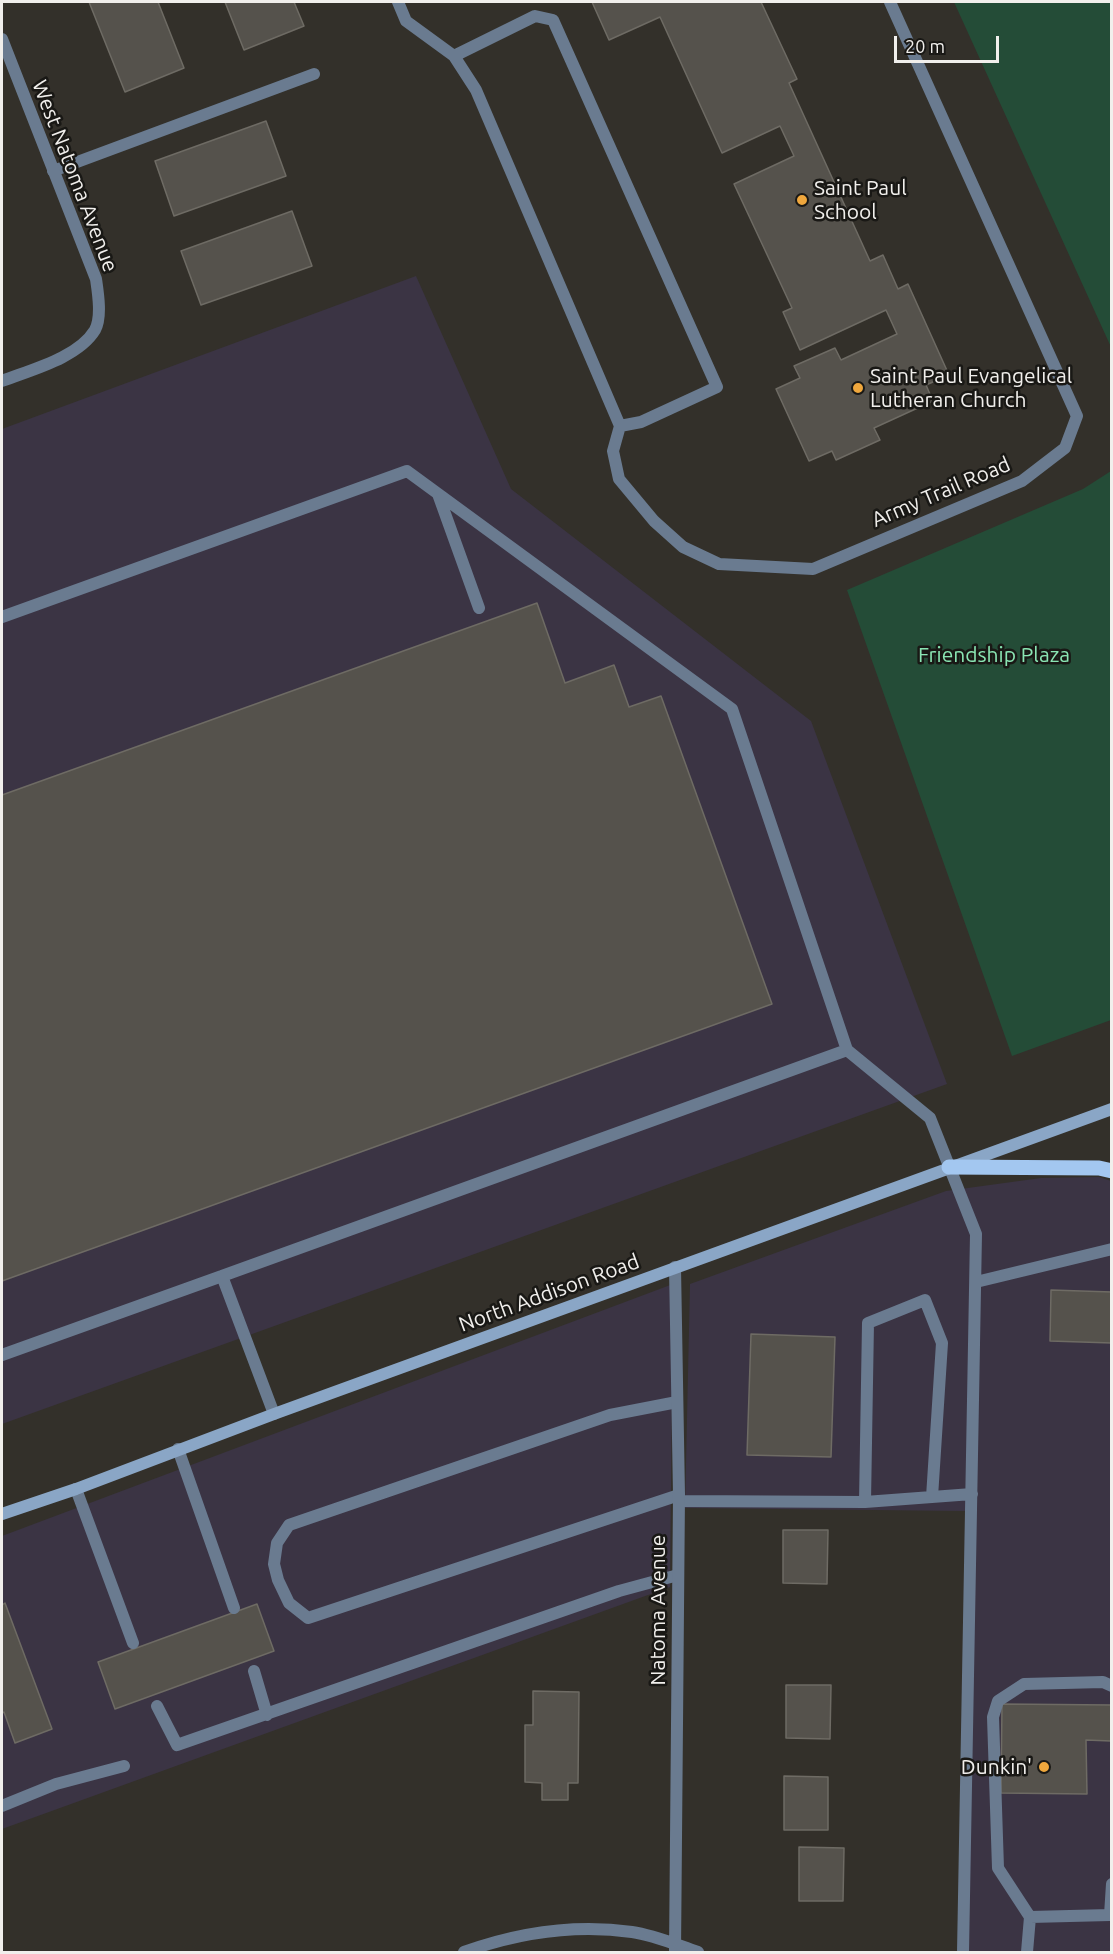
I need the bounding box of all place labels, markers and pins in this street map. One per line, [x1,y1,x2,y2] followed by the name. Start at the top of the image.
[814,175,907,225] place label: Saint Paul School
[795,193,809,207] marker: Saint Paul School
[870,363,1072,413] place label: Saint Paul Evangelical Lutheran Church
[851,381,865,395] marker: Saint Paul Evangelical Lutheran Church
[961,1754,1032,1780] place label: Dunkin'
[1037,1760,1051,1774] marker: Dunkin'

